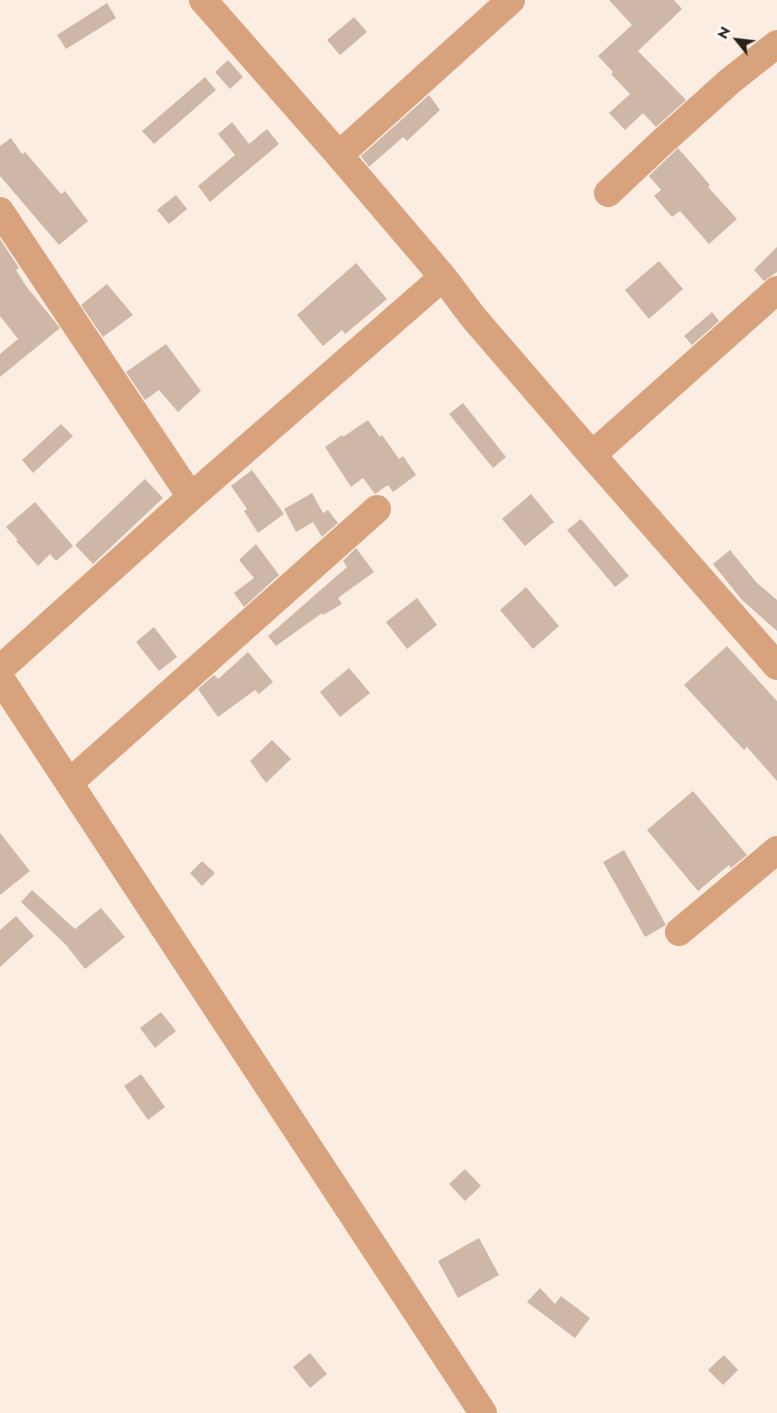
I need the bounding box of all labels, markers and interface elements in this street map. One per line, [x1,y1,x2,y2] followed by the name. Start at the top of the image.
[712,15,762,65] north arrow
[712,23,735,42] text: N

